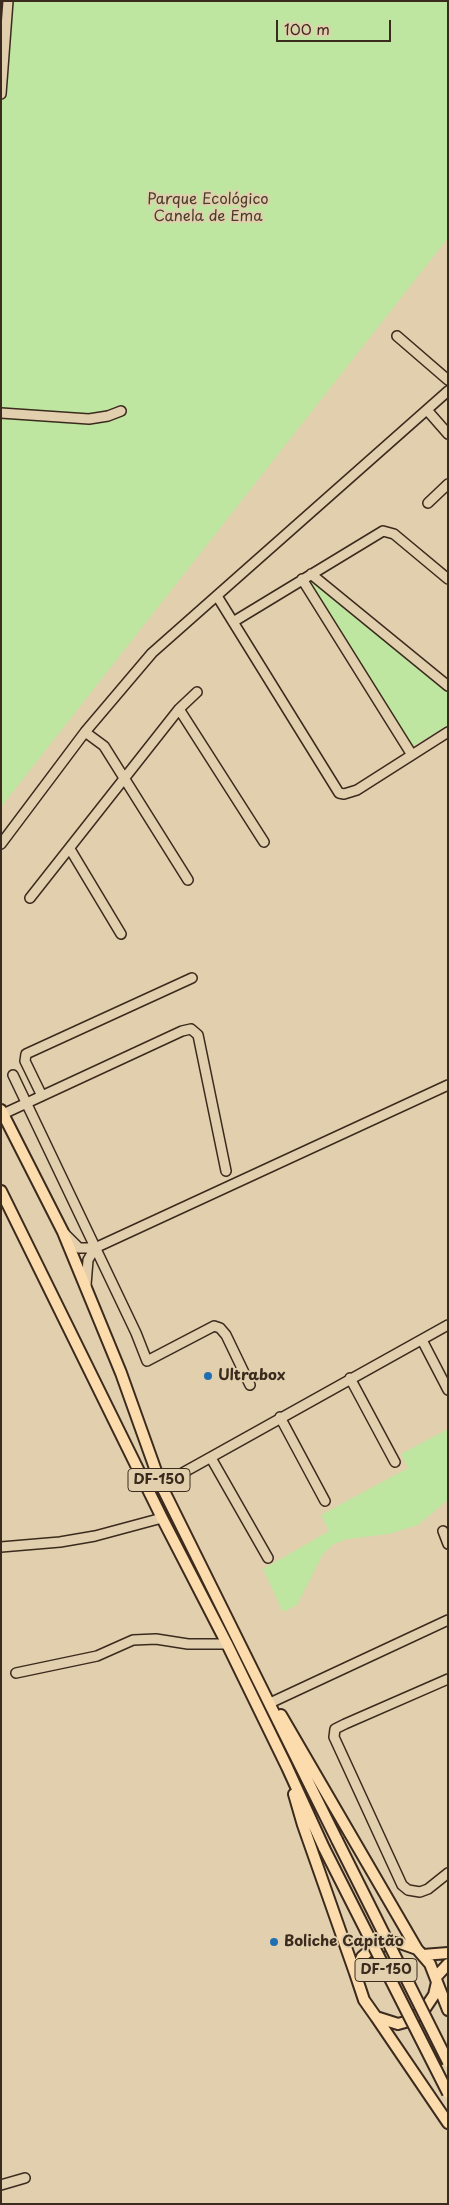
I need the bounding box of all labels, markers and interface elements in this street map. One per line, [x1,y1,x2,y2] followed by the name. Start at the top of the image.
[279,10,394,42] scale bar
[284,17,330,40] text: 100 m
[147,191,269,226] park label: Parque Ecológico Canela de Ema
[218,1367,285,1385] place label: Ultrabox
[202,1370,214,1382] marker: Ultrabox
[128,1468,190,1492] road number: DF-150
[284,1933,404,1951] place label: Boliche Capitão
[268,1936,280,1948] marker: Boliche Capitão
[355,1958,417,1982] road number: DF-150

